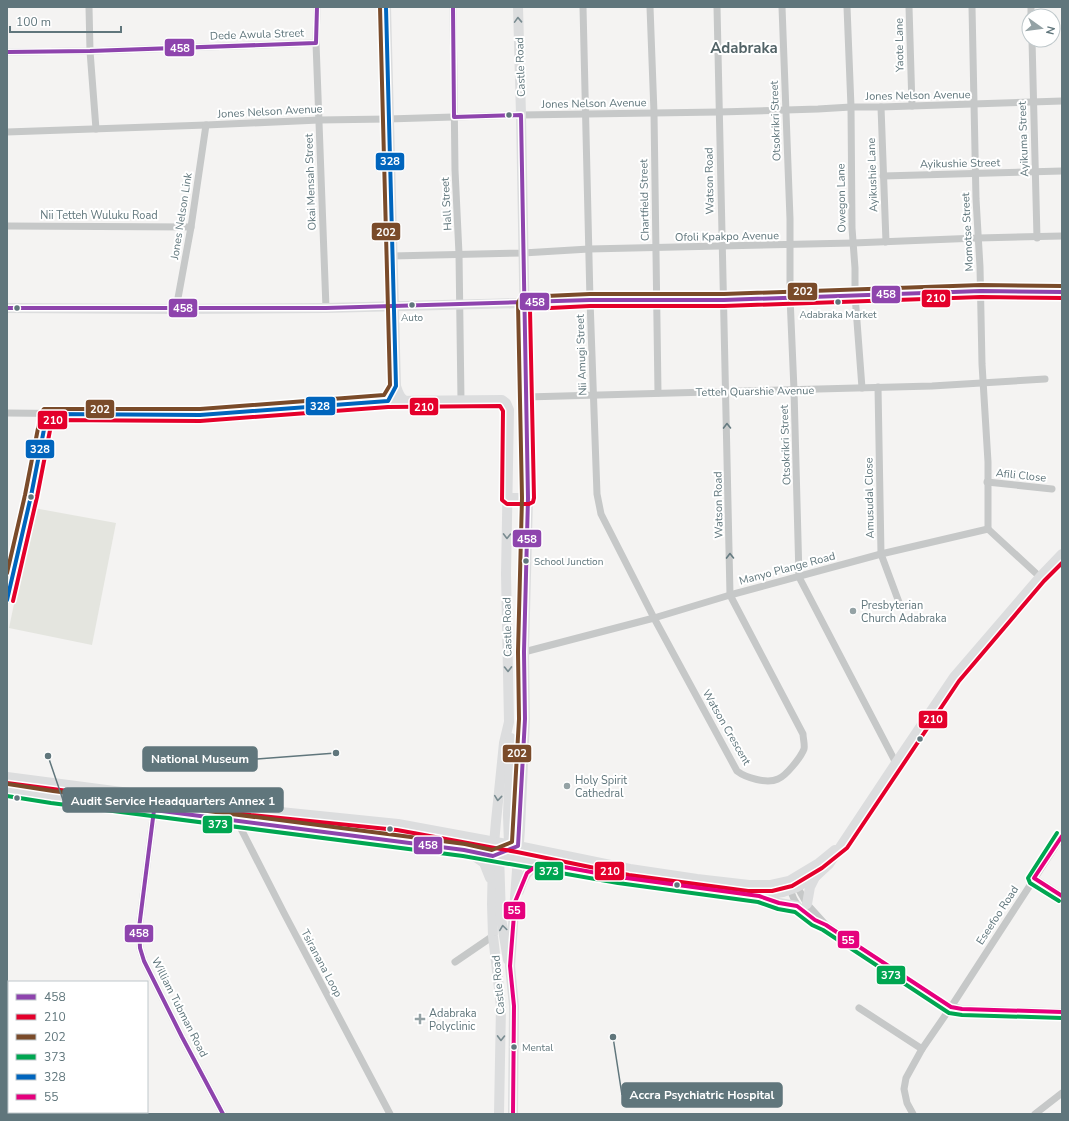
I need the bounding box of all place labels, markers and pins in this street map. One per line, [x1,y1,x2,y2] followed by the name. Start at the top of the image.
[504,110,514,120] unlabelled marker
[833,297,843,307] marker: Adabraka Market
[407,300,417,310] marker: Auto
[12,303,22,313] unlabelled marker
[800,308,877,322] place label: Adabraka Market
[401,311,423,325] place label: Auto
[26,492,36,502] unlabelled marker
[534,555,603,569] place label: School Junction
[521,556,531,566] marker: School Junction
[861,598,947,626] place label: Presbyterian Church Adabraka
[848,606,858,616] marker: Presbyterian Church Adabraka
[915,734,925,744] unlabelled marker
[143,747,257,771] callout: National Museum
[575,773,627,801] place label: Holy Spirit Cathedral
[562,781,572,791] marker: Holy Spirit Cathedral
[63,788,283,812] callout: Audit Service Headquarters Annex 1
[12,793,22,803] unlabelled marker
[385,824,395,834] unlabelled marker
[672,880,682,890] unlabelled marker
[429,1006,477,1034] place label: Adabraka Polyclinic
[414,1013,426,1025] marker: Adabraka Polyclinic
[522,1041,553,1055] place label: Mental
[509,1042,519,1052] marker: Mental
[622,1083,782,1107] callout: Accra Psychiatric Hospital

